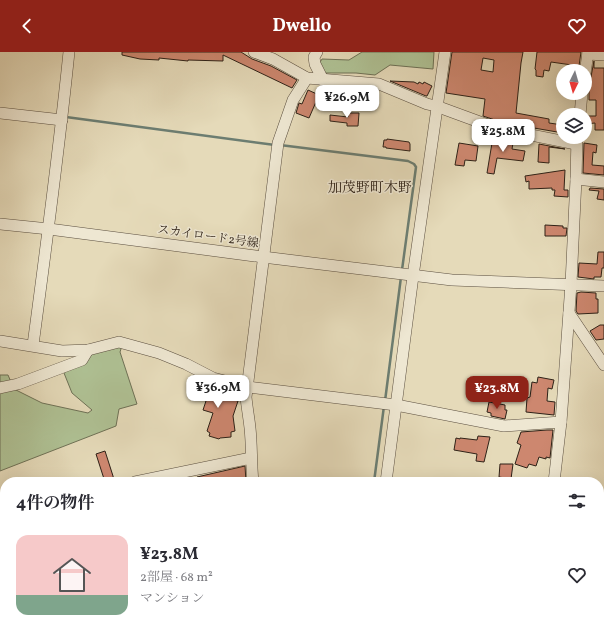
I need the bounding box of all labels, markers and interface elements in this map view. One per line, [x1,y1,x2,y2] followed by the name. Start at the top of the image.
[273,14,331,39] text: Dwello
[16,15,38,37] icon: back
[566,15,588,37] icon: heart
[556,64,592,100] north arrow
[556,64,592,144] map controls
[314,85,380,119] pin: ¥26.9M
[324,89,370,107] text: ¥26.9M
[556,108,592,144] button: layers
[470,119,536,153] pin: ¥25.8M
[481,123,525,141] text: ¥25.8M
[328,179,412,198] district label: 加茂野町木野
[156,222,260,252] street label: スカイロード2号線
[185,375,251,409] pin: ¥36.9M
[464,376,530,410] pin: ¥23.8M
[195,379,241,397] text: ¥36.9M
[475,380,519,398] text: ¥23.8M
[566,490,588,512] icon: filters
[16,492,94,515] text: 4件の物件
[140,543,199,566] text: ¥23.8M
[48,551,96,599] icon: home
[566,564,588,586] icon: heart
[140,569,213,587] text: 2部屋 · 68 m²
[140,590,204,608] text: マンション

